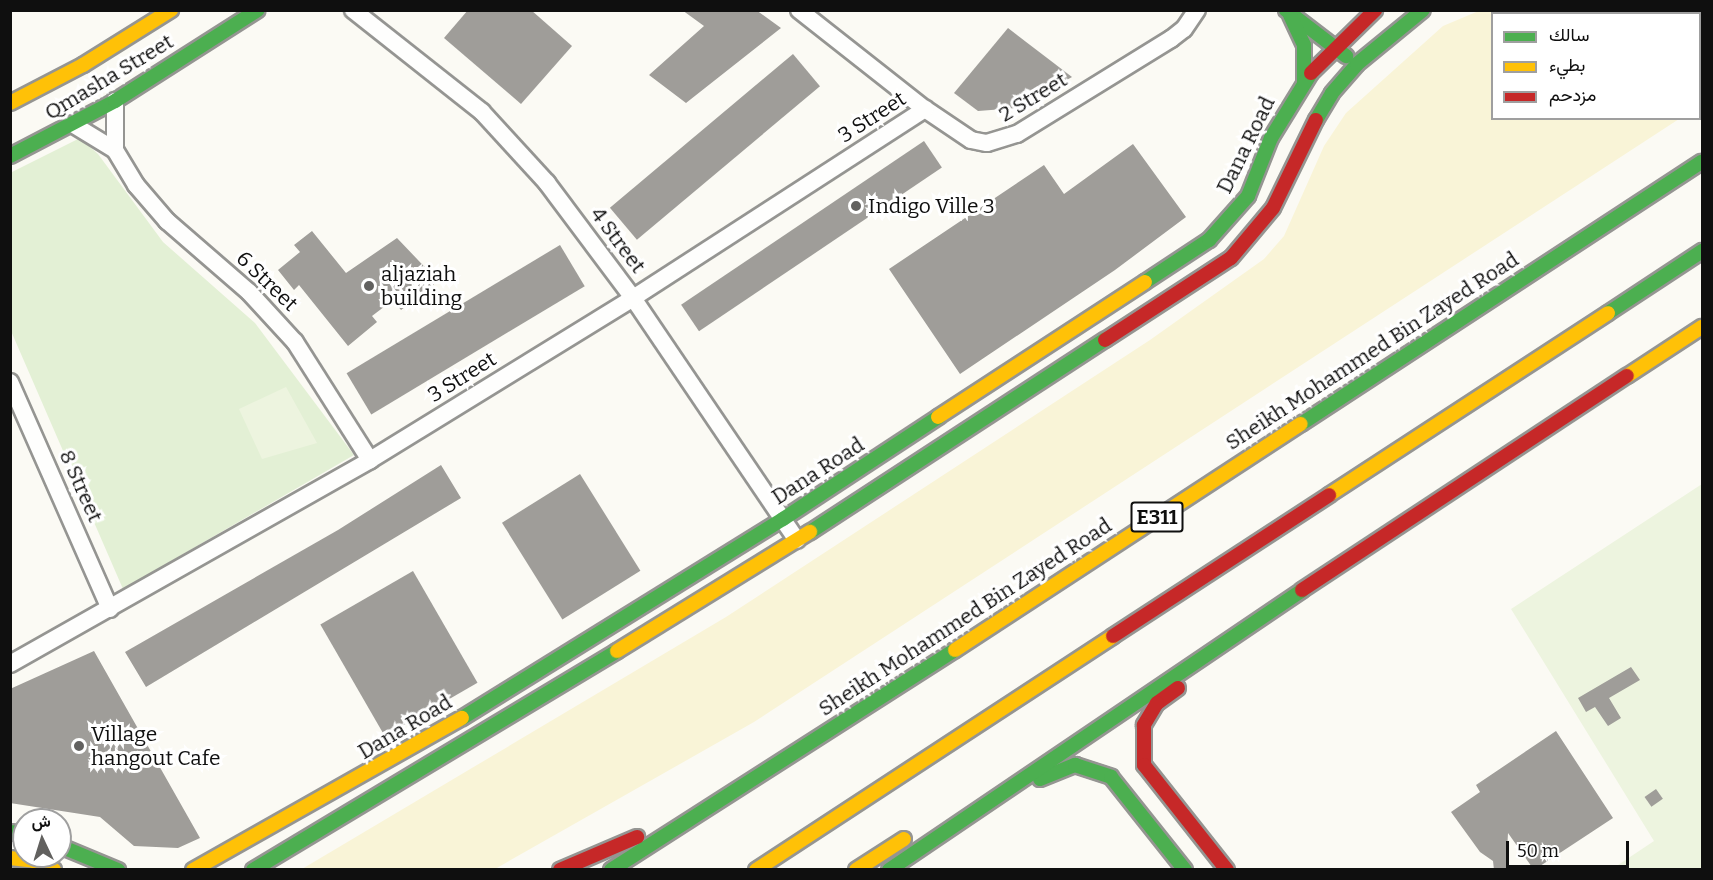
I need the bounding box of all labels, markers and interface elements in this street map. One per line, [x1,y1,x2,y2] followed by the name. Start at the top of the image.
[1491,12,1701,120] legend
[1549,24,1589,46] text: سالك
[40,29,178,125] street label: Qmasha Street
[1549,54,1585,76] text: بطيء
[994,67,1072,127] street label: 2 Street
[1549,84,1596,106] text: مزدحم
[833,86,911,148] street label: 3 Street
[1212,93,1280,197] street label: Dana Road
[868,193,995,219] place label: Indigo Ville 3
[849,199,863,213] marker: Indigo Ville 3
[585,202,651,278] street label: 4 Street
[231,246,303,316] street label: 6 Street
[1221,247,1523,455] street label: Sheikh Mohammed Bin Zayed Road
[381,261,462,311] place label: aljaziah building
[362,279,376,293] marker: aljaziah building
[423,346,501,408] street label: 3 Street
[767,432,869,510] street label: Dana Road
[54,446,108,526] street label: 8 Street
[1130,500,1184,534] road number: E311
[814,513,1116,721] street label: Sheikh Mohammed Bin Zayed Road
[354,689,456,765] street label: Dana Road
[91,721,220,771] place label: Village hangout Cafe
[72,739,86,753] marker: Village hangout Cafe
[12,808,72,868] north arrow
[31,811,51,832] text: ش
[1509,829,1632,867] scale bar
[1517,840,1559,862] text: 50 m

